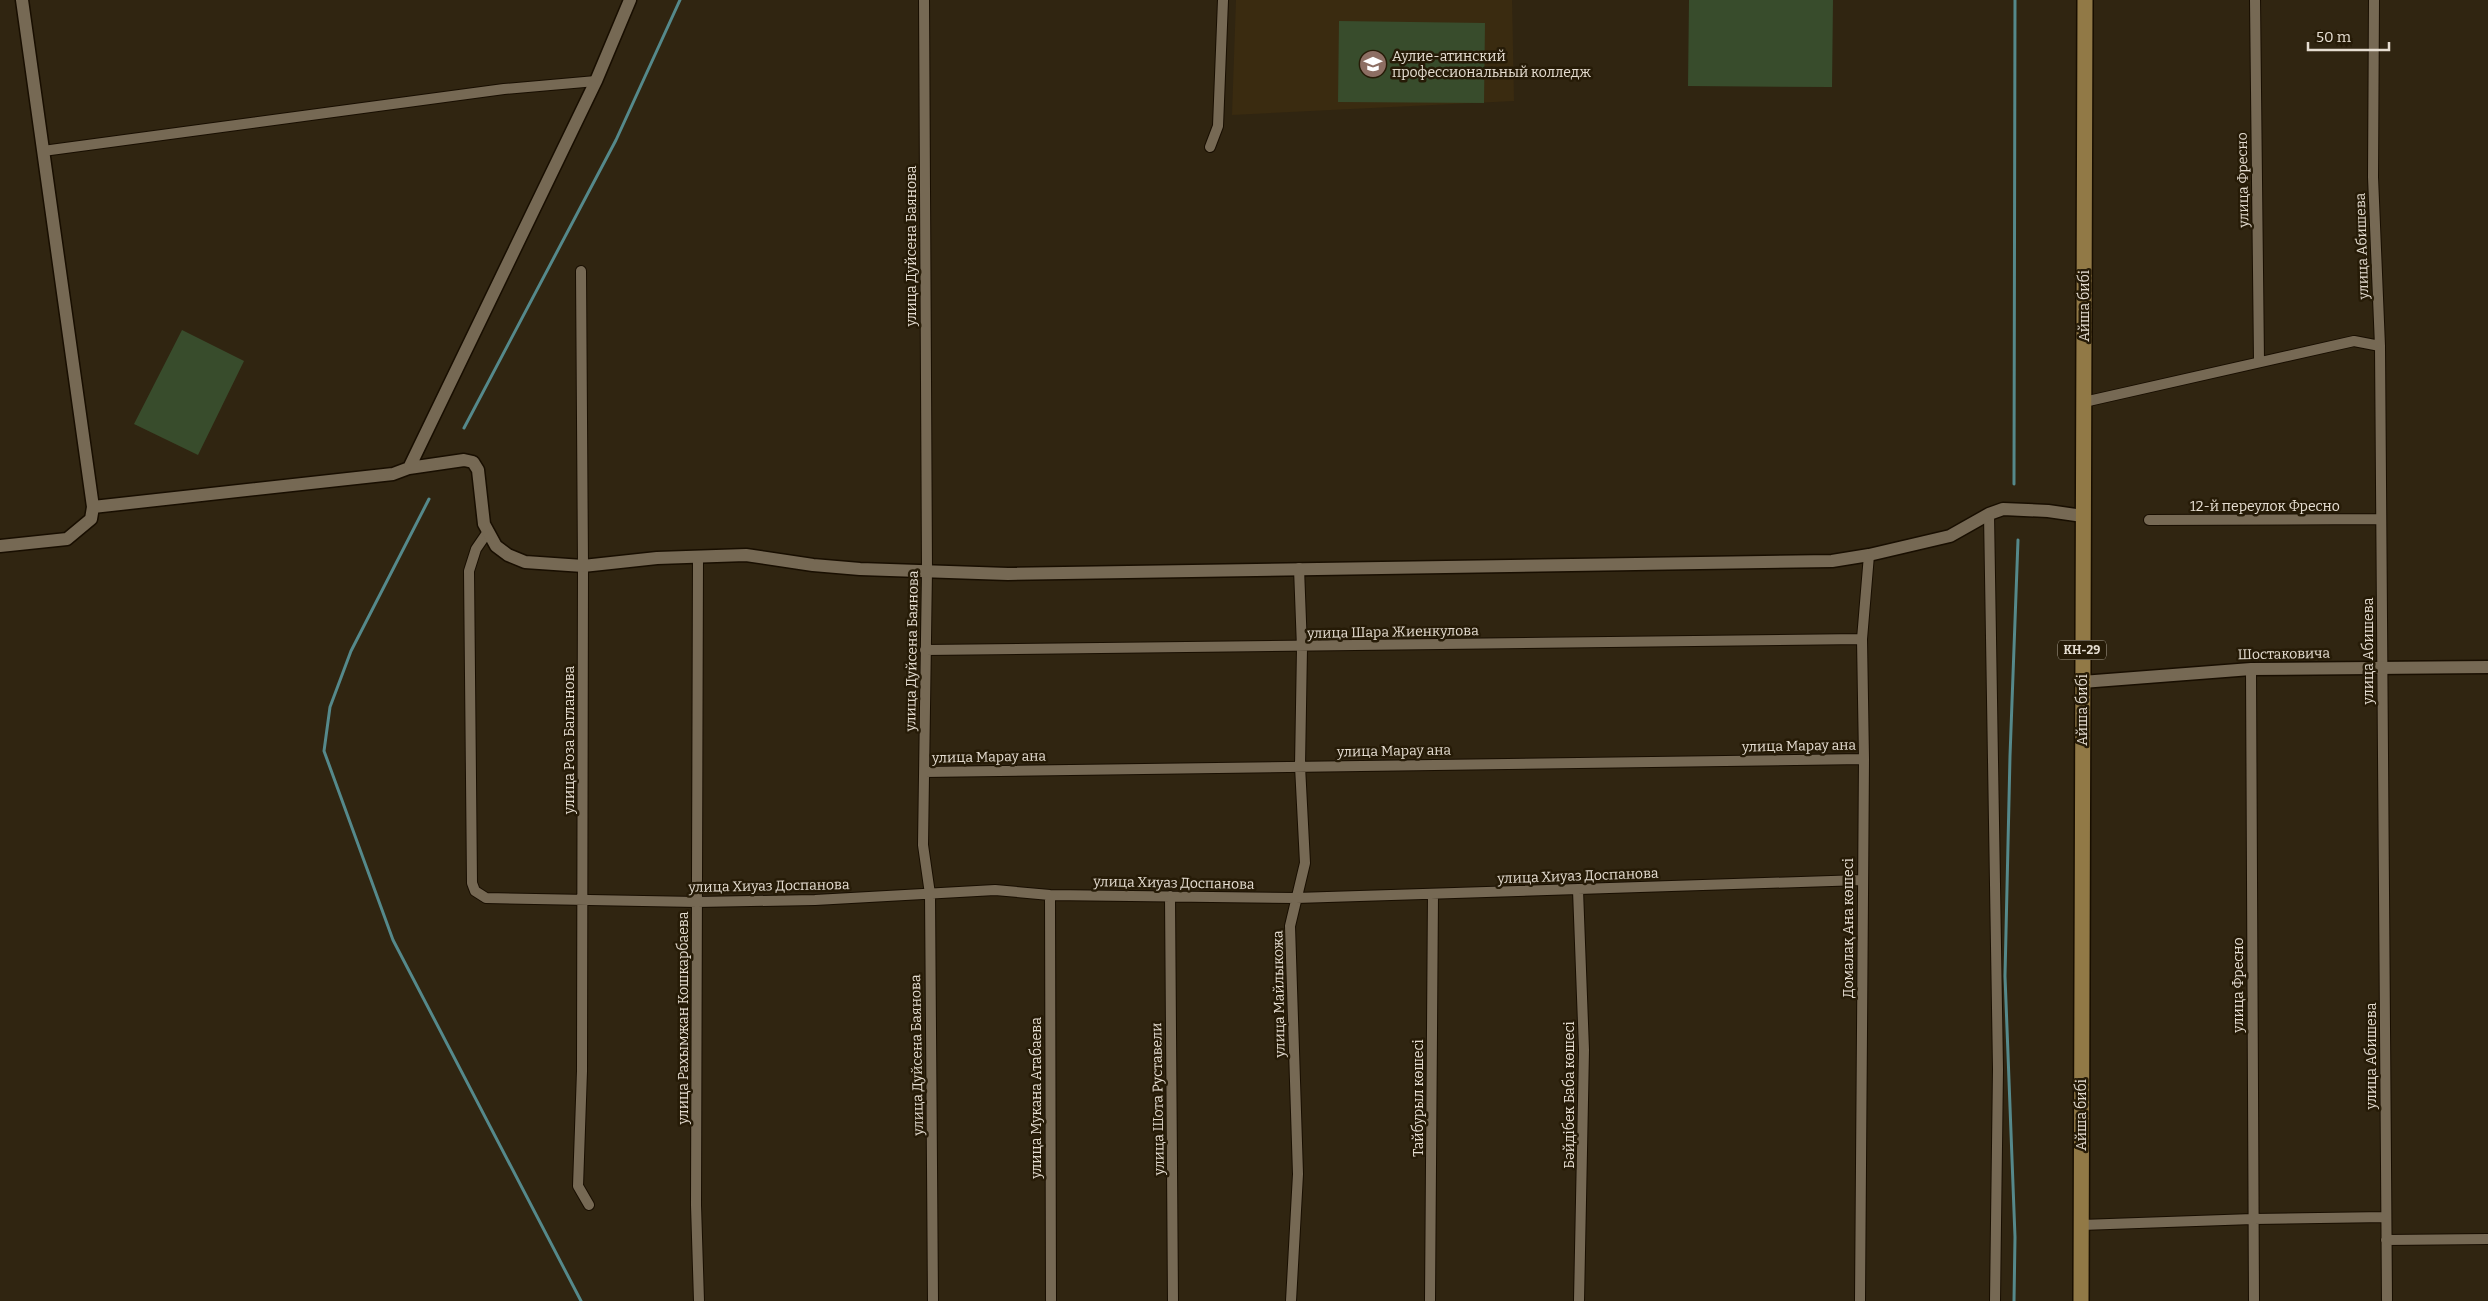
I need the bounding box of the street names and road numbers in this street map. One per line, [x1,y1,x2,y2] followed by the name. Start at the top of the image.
[2234,132,2252,229] street label: улица Фресно
[903,165,920,328] street label: улица Дуйсена Баянова
[2352,192,2372,301] street label: улица Абишева
[2076,270,2093,342] street label: Айша бибі
[2190,498,2340,515] street label: 12-й переулок Фресно
[902,570,922,733] street label: улица Дуйсена Баянова
[2360,597,2377,705] street label: улица Абишева
[1306,622,1479,642] street label: улица Шара Жиенкулова
[2058,640,2106,660] road number: КН-29
[2238,645,2331,663] street label: Шостаковича
[561,665,578,815] street label: улица Роза Багланова
[2074,674,2091,746] street label: Айша бибі
[1741,736,1857,756] street label: улица Марау ана
[1336,741,1452,761] street label: улица Марау ана
[931,747,1047,767] street label: улица Марау ана
[1840,858,1857,998] street label: Домалақ Ана көшесі
[1496,865,1659,887] street label: улица Хиуаз Доспанова
[1092,873,1255,893] street label: улица Хиуаз Доспанова
[687,876,850,896] street label: улица Хиуаз Доспанова
[675,911,692,1125] street label: улица Рахымжан Кошкарбаева
[1269,930,1289,1059] street label: улица Майлыкожа
[2230,937,2247,1034] street label: улица Фресно
[907,974,927,1137] street label: улица Дуйсена Баянова
[2363,1002,2380,1110] street label: улица Абишева
[1028,1017,1045,1180] street label: улица Мукана Атабаева
[1561,1021,1578,1169] street label: Бәйдібек Баба көшесі
[1148,1022,1168,1177] street label: улица Шота Руставели
[1410,1039,1427,1157] street label: Тайбурыл көшесі
[2073,1079,2090,1151] street label: Айша бибі

